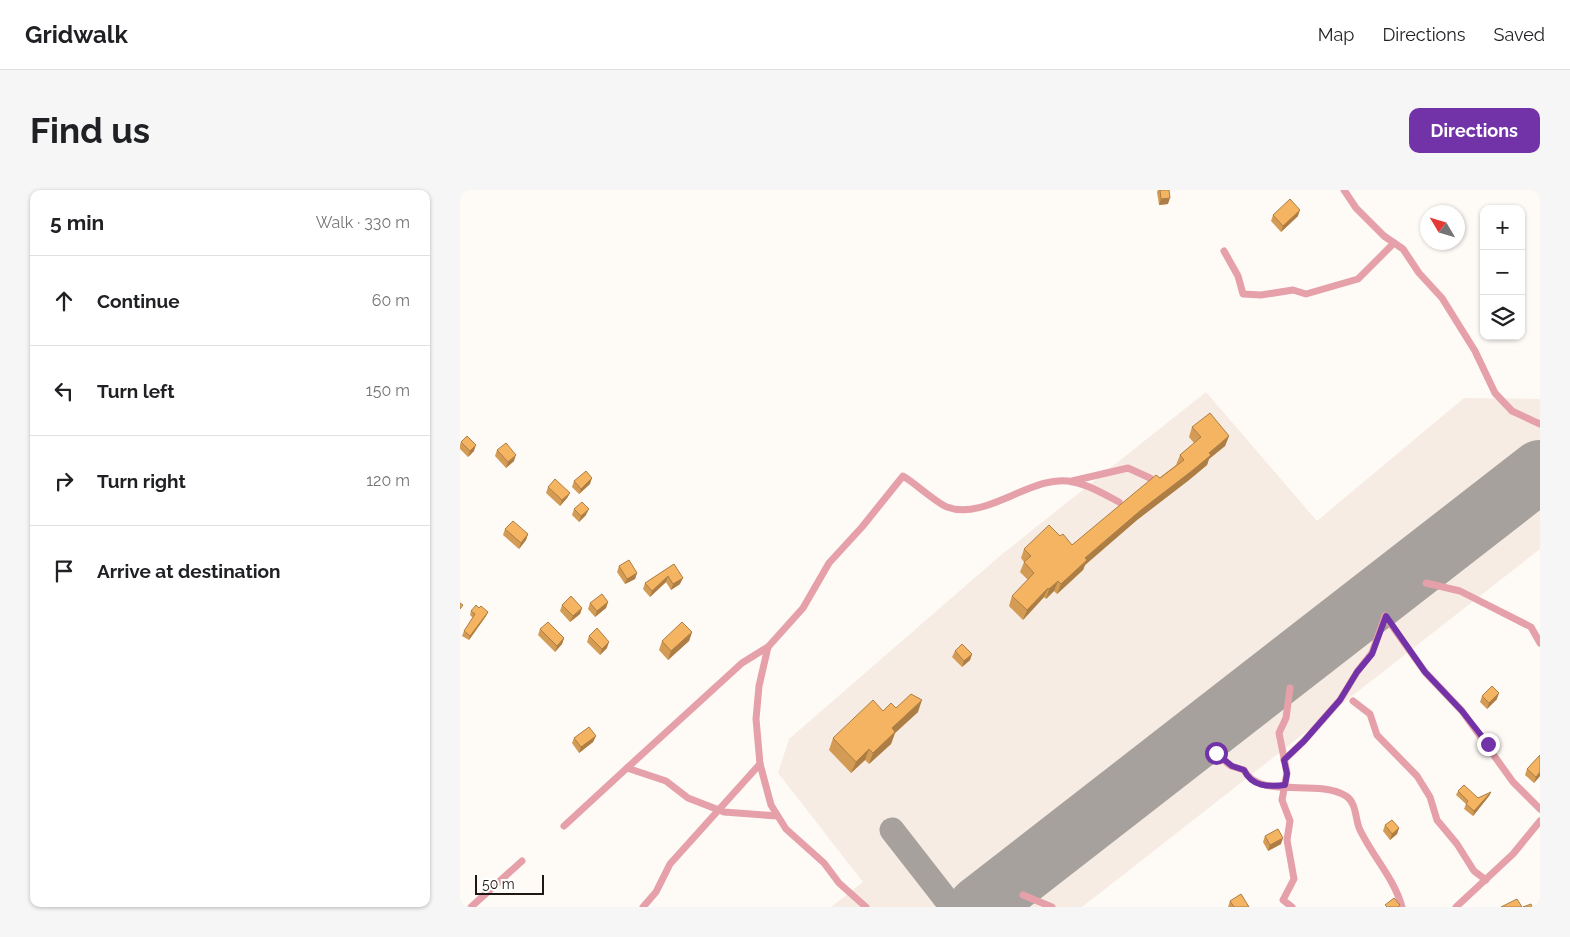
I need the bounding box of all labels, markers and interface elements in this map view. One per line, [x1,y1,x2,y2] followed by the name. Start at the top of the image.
[25,20,128,49] text: Gridwalk
[1318,24,1354,45] text: Map
[1382,24,1466,45] text: Directions
[1494,24,1545,45] text: Saved
[1409,108,1540,153] button: Directions
[30,110,150,151] text: Find us
[1420,205,1465,250] north arrow
[1480,205,1525,340] map controls
[1480,205,1525,250] button: +
[50,210,104,235] text: 5 min
[316,213,410,232] text: Walk · 330 m
[1480,250,1525,295] button: −
[50,287,78,315] icon: ahead
[97,290,180,312] text: Continue
[372,291,410,310] text: 60 m
[1480,295,1525,340] button: layers
[50,377,78,405] icon: left
[97,380,174,402] text: Turn left
[366,381,410,400] text: 150 m
[50,467,78,495] icon: right
[97,470,186,492] text: Turn right
[366,471,410,490] text: 120 m
[50,557,78,585] icon: arrive
[97,560,281,582] text: Arrive at destination
[1477,733,1500,756] route end
[1205,742,1228,765] route start
[475,872,544,895] scale bar
[482,876,515,892] text: 50 m

